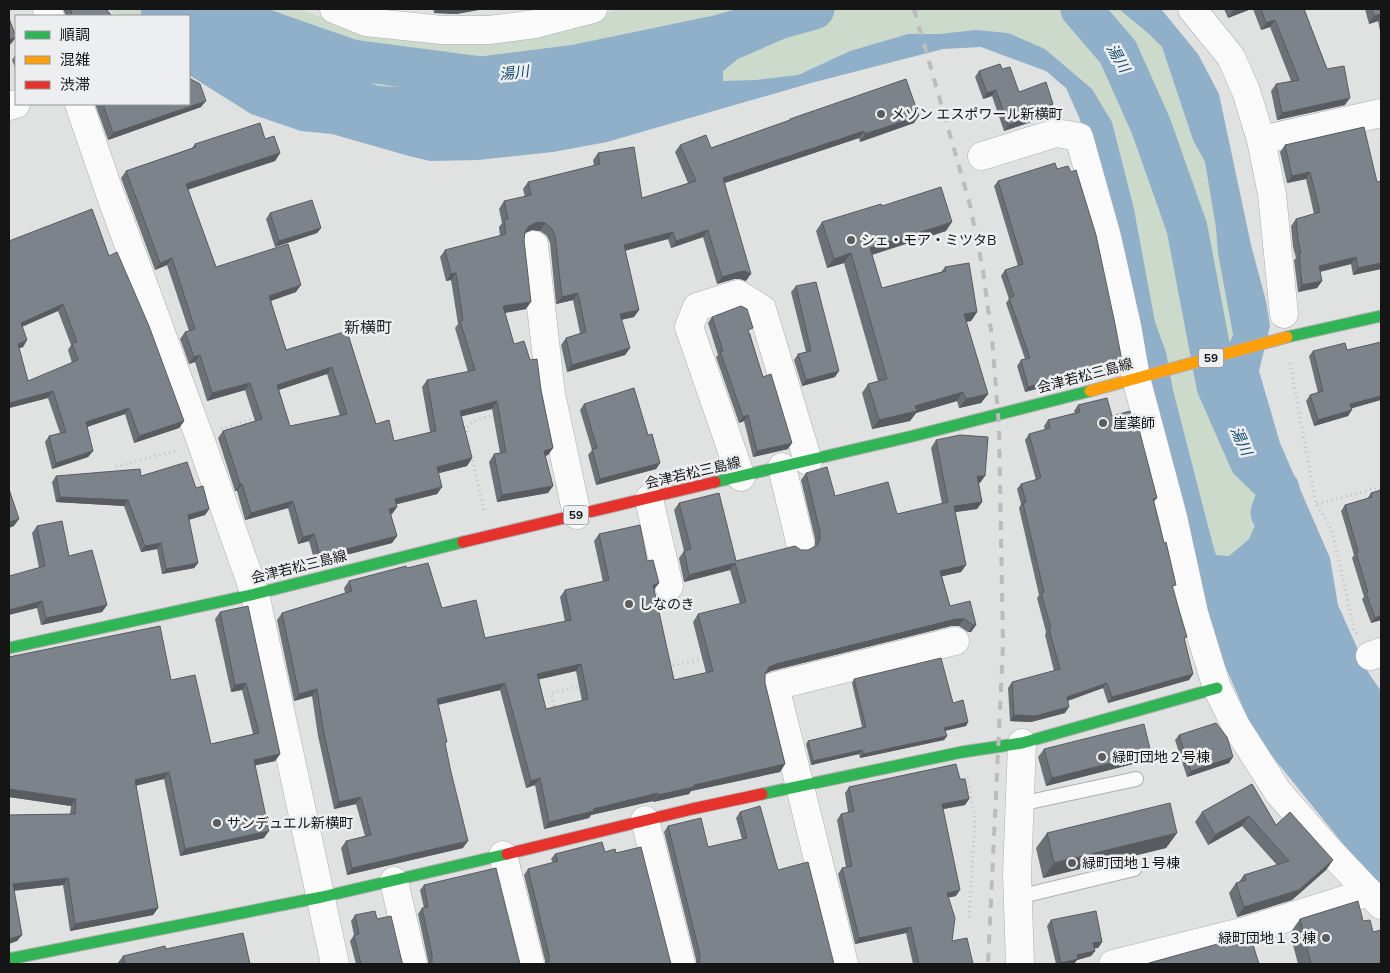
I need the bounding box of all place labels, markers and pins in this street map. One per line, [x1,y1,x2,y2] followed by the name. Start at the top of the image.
[891,105,1063,124] place label: メゾン エスポワール新横町
[875,108,887,120] marker: メゾン エスポワール新横町
[861,231,996,250] place label: シェ・モア・ミツタB
[845,234,857,246] marker: シェ・モア・ミツタB
[1113,414,1155,433] place label: 崖薬師
[1097,417,1109,429] marker: 崖薬師
[639,595,695,614] place label: しなのき
[623,598,635,610] marker: しなのき
[1112,748,1210,767] place label: 緑町団地２号棟
[1096,751,1108,763] marker: 緑町団地２号棟
[227,814,353,833] place label: サンデュエル新横町
[211,817,223,829] marker: サンデュエル新横町
[1082,854,1180,873] place label: 緑町団地１号棟
[1066,857,1078,869] marker: 緑町団地１号棟
[1218,929,1316,948] place label: 緑町団地１３棟
[1320,932,1332,944] marker: 緑町団地１３棟

